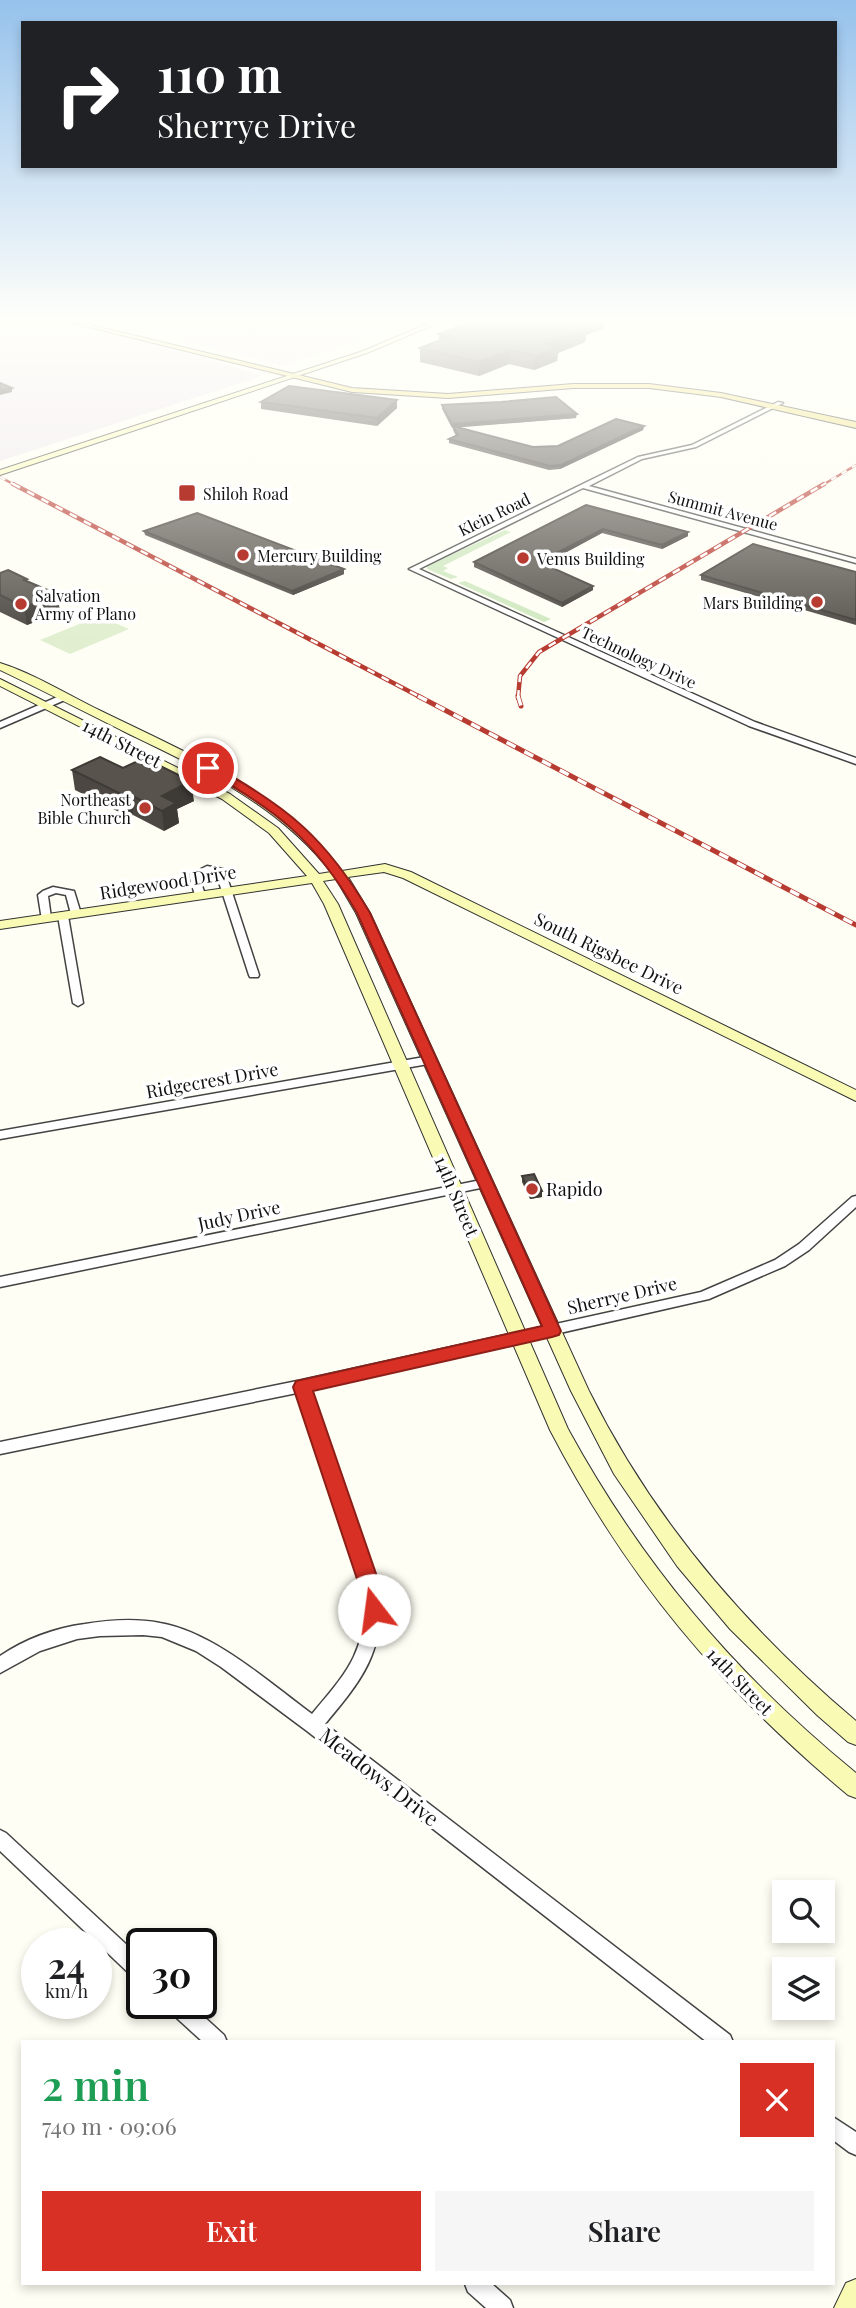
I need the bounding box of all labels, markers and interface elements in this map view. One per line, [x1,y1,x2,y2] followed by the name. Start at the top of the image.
[157,40,282,105] text: 110 m
[42,49,133,140] icon: right
[157,103,356,146] text: Sherrye Drive
[177,483,197,503] marker: Shiloh Road
[203,483,289,504] place label: Shiloh Road
[666,485,780,535] street label: Summit Avenue
[455,488,533,540] street label: Klein Road
[257,545,382,566] place label: Mercury Building
[235,547,251,563] marker: Mercury Building
[536,548,645,569] place label: Venus Building
[515,550,531,566] marker: Venus Building
[34,585,136,624] place label: Salvation Army of Plano
[703,592,804,613] place label: Mars Building
[809,594,825,610] marker: Mars Building
[13,596,29,612] marker: Salvation Army of Plano
[578,621,700,693] street label: Technology Drive
[79,713,166,773] street label: 14th Street
[178,738,238,798] pin
[189,749,227,787] icon: arrive
[37,789,132,828] place label: Northeast Bible Church
[137,800,153,816] marker: Northeast Bible Church
[98,859,238,905] street label: Ridgewood Drive
[531,907,687,999] street label: South Rigsbee Drive
[144,1057,280,1103] street label: Ridgecrest Drive
[429,1152,485,1241] street label: 14th Street
[546,1177,603,1201] place label: Rapido
[524,1181,540,1197] marker: Rapido
[195,1195,282,1236] street label: Judy Drive
[565,1271,679,1319] street label: Sherrye Drive
[337,1573,411,1647] position arrow
[702,1642,779,1720] street label: 14th Street
[314,1720,446,1832] street label: Meadows Drive
[772,1880,835,2020] map controls
[772,1880,835,1943] button: search
[126,1928,217,2019] speed limit sign: 30
[48,1941,85,1988] text: 24
[772,1957,835,2020] button: layers
[45,1979,88,2003] text: km/h
[42,2056,149,2112] text: 2 min
[740,2063,814,2137] button: close
[42,2110,177,2141] text: 740 m · 09:06
[42,2191,421,2271] button: Exit
[435,2191,814,2271] button: Share

